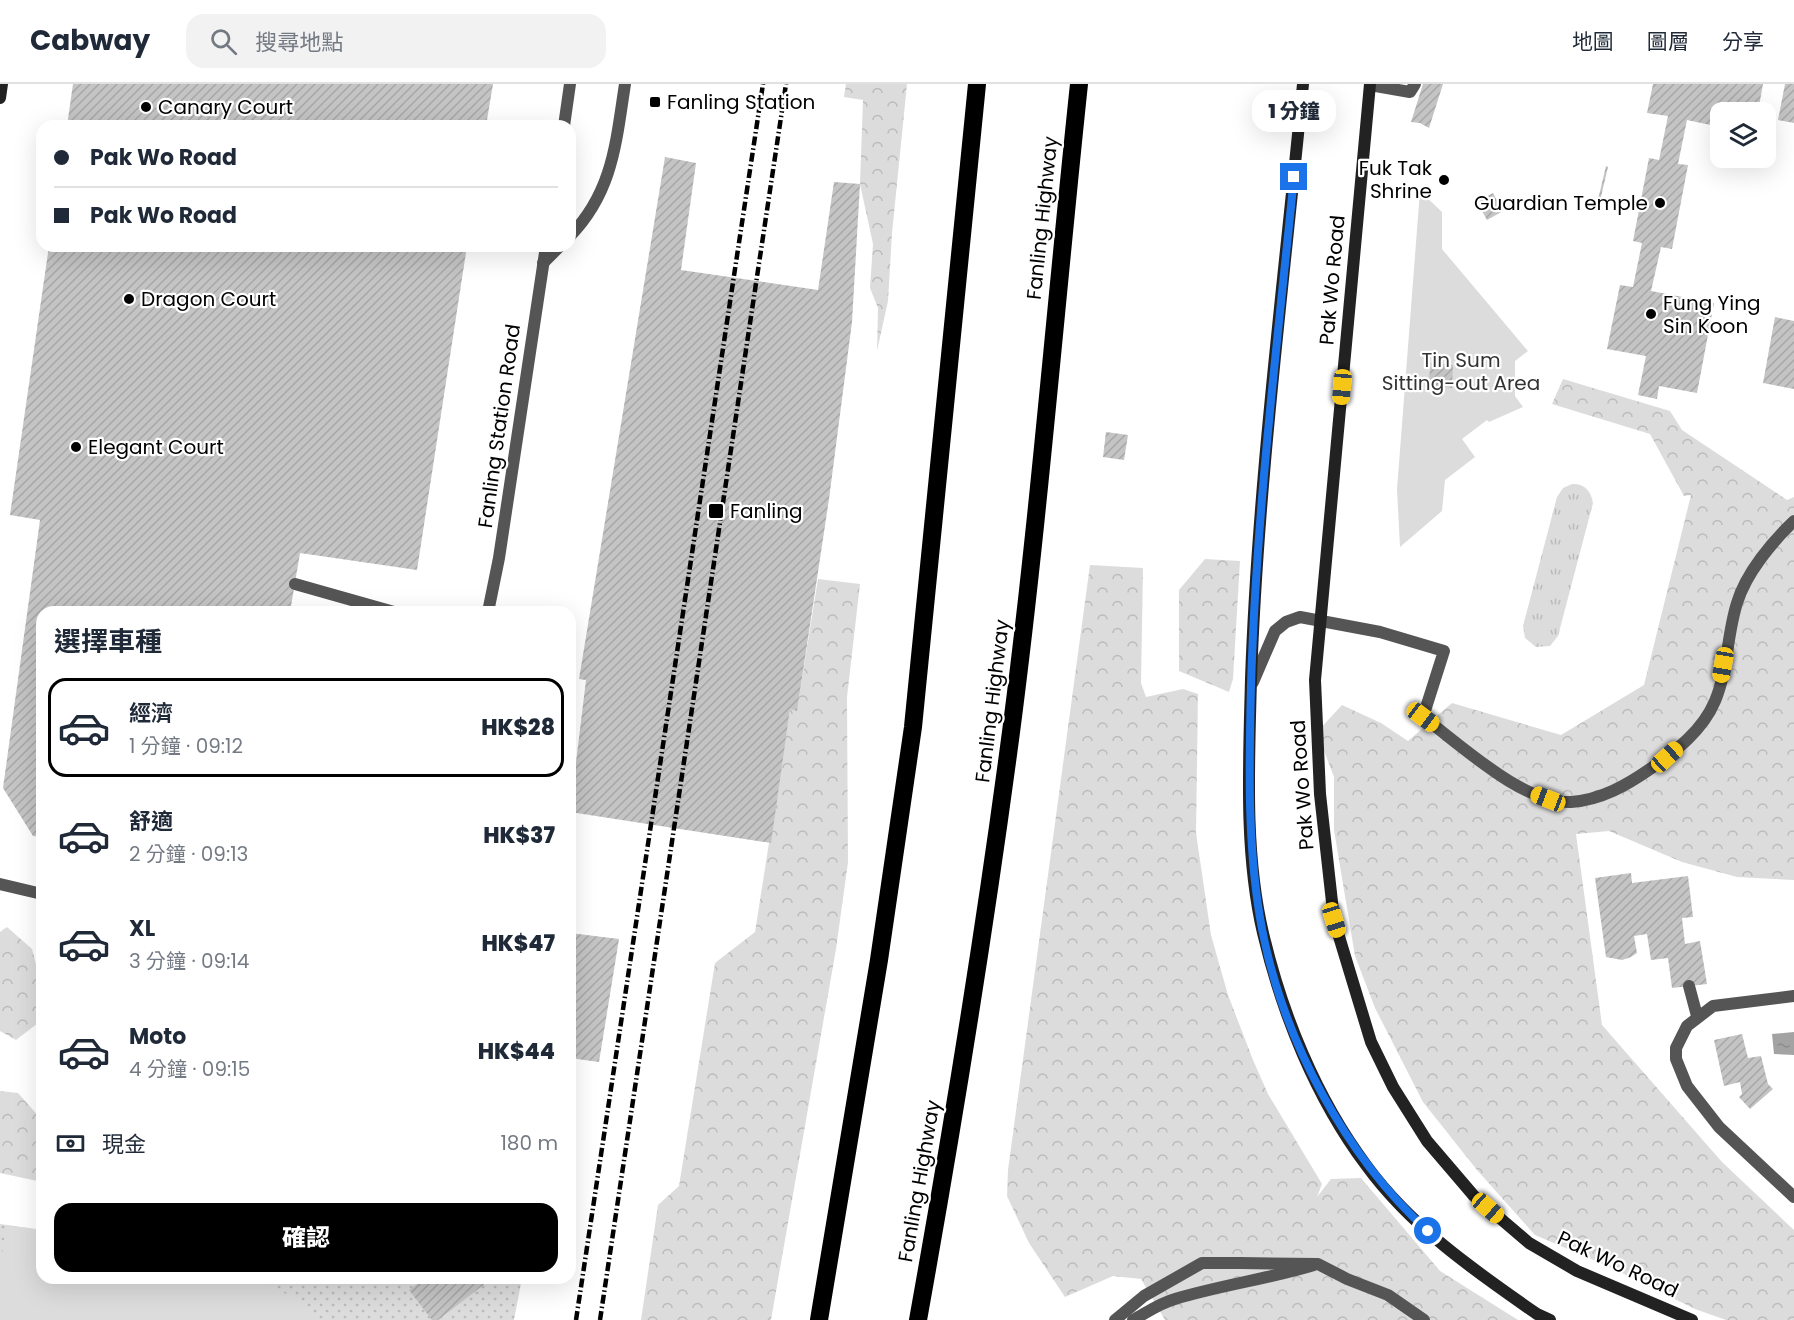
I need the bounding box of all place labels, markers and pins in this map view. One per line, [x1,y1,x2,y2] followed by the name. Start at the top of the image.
[667,88,815,116] place label: Fanling Station
[158,93,293,121] place label: Canary Court
[648,95,662,109] marker: Fanling Station
[139,100,153,114] marker: Canary Court
[1359,154,1433,205] place label: Fuk Tak Shrine
[1437,173,1451,187] marker: Fuk Tak Shrine
[1474,189,1648,217] place label: Guardian Temple
[1653,196,1667,210] marker: Guardian Temple
[141,285,276,313] place label: Dragon Court
[1663,289,1760,340] place label: Fung Ying Sin Koon
[122,292,136,306] marker: Dragon Court
[1644,307,1658,321] marker: Fung Ying Sin Koon
[88,433,224,461] place label: Elegant Court
[69,440,83,454] marker: Elegant Court
[730,497,803,525] place label: Fanling
[707,502,725,520] marker: Fanling

